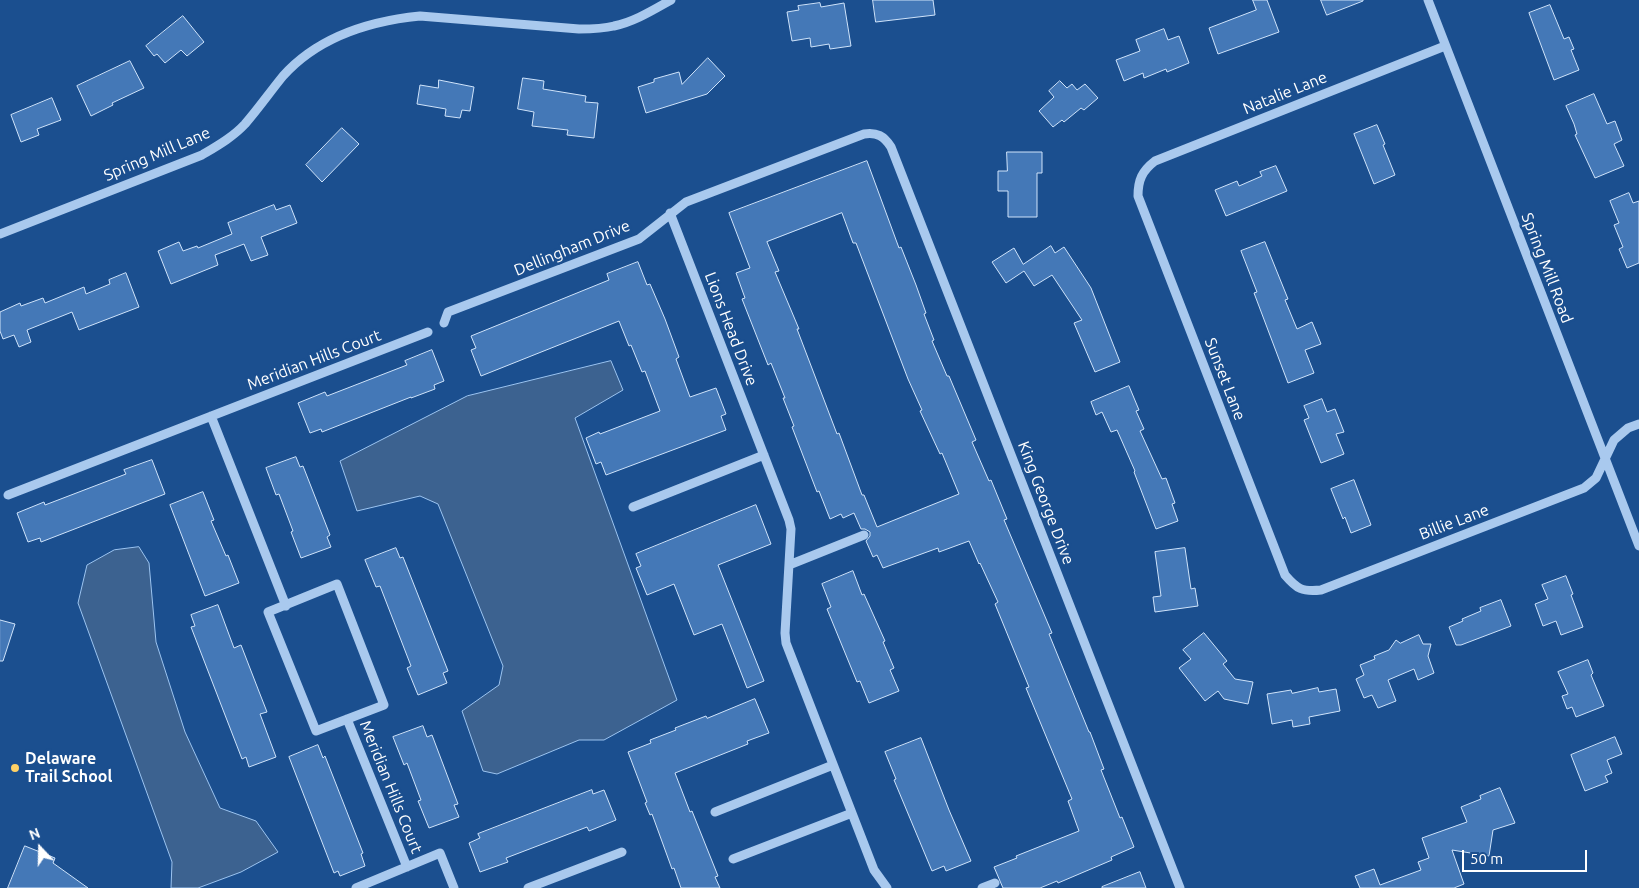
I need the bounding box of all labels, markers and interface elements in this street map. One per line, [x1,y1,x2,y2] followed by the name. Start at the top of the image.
[1240,67,1330,119] street label: Natalie Lane
[101,123,213,185] street label: Spring Mill Lane
[1517,210,1577,326] street label: Spring Mill Road
[511,216,633,280] street label: Dellingham Drive
[701,269,761,389] street label: Lions Head Drive
[244,326,384,394] street label: Meridian Hills Court
[1200,335,1250,423] street label: Sunset Lane
[1014,439,1078,567] street label: King George Drive
[1416,500,1492,544] street label: Billie Lane
[356,718,426,856] street label: Meridian Hills Court
[25,749,112,787] place label: Delaware Trail School
[9,762,21,774] marker: Delaware Trail School
[15,823,65,873] north arrow
[27,825,42,843] text: N
[1464,840,1589,872] scale bar
[1470,850,1503,867] text: 50 m

